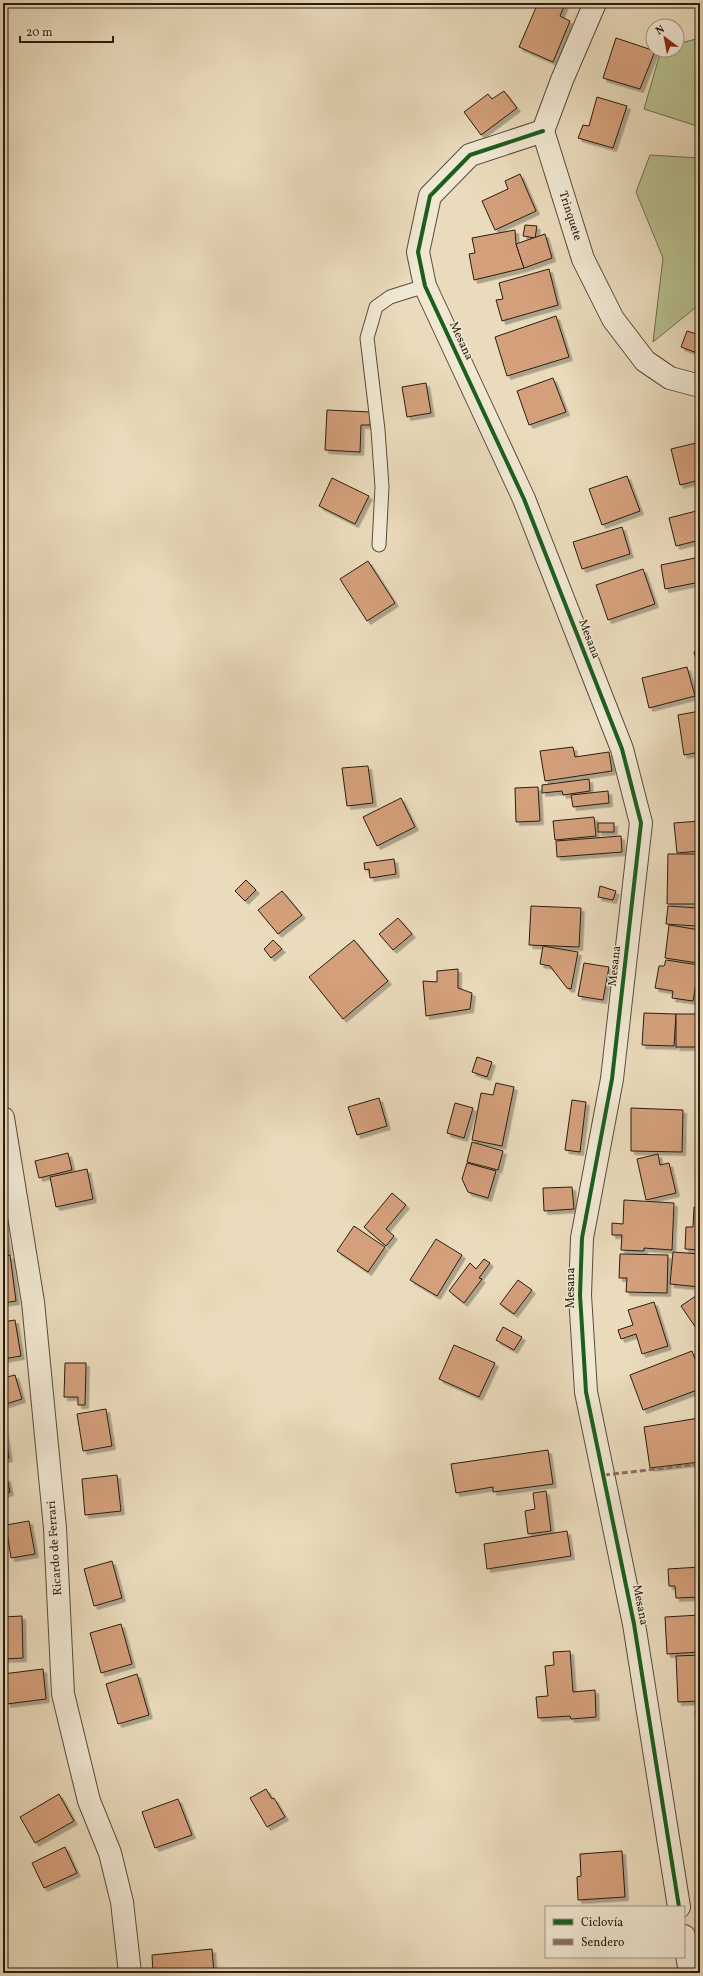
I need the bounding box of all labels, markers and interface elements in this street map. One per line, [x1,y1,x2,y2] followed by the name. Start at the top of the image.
[20,18,113,44] scale bar
[645,18,685,58] north arrow
[653,22,668,39] text: N
[26,25,53,41] text: 20 m
[554,189,586,243] street label: Trinquete
[445,319,477,363] street label: Mesana
[574,617,604,661] street label: Mesana
[605,945,625,987] street label: Mesana
[563,1268,579,1308] street label: Mesana
[44,1500,66,1596] street label: Ricardo de Ferrari
[628,1583,652,1627] street label: Mesana
[545,1906,685,1958] legend
[581,1915,623,1931] text: Ciclovía
[581,1935,624,1951] text: Sendero

